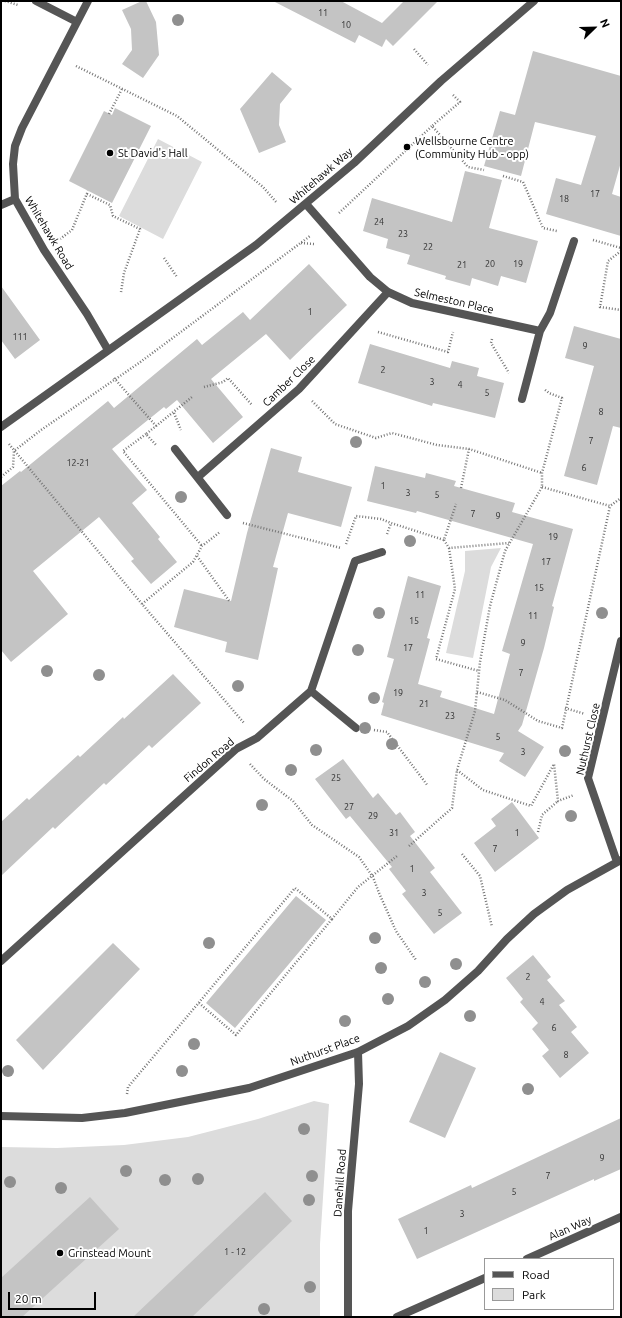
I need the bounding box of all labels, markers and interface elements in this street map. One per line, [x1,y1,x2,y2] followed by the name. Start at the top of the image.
[318,8,328,18] house number: 11
[574,8,614,48] north arrow
[598,17,612,29] text: N
[341,20,351,30] house number: 10
[415,134,529,160] place label: Wellsbourne Centre (Community Hub - opp)
[402,142,412,152] marker: Wellsbourne Centre (Community Hub - opp)
[287,145,355,207] street label: Whitehawk Way
[118,146,188,160] place label: St David's Hall
[105,148,115,158] marker: St David's Hall
[590,189,600,199] house number: 17
[22,194,76,272] street label: Whitehawk Road
[559,194,569,204] house number: 18
[374,217,384,227] house number: 24
[398,229,408,239] house number: 23
[423,242,433,252] house number: 22
[485,259,495,269] house number: 20
[513,259,523,269] house number: 19
[457,260,467,270] house number: 21
[413,285,495,317] street label: Selmeston Place
[307,307,313,317] house number: 1
[12,332,28,342] house number: 111
[582,341,588,351] house number: 9
[260,353,318,409] street label: Camber Close
[380,365,386,375] house number: 2
[429,377,435,387] house number: 3
[457,380,463,390] house number: 4
[484,388,490,398] house number: 5
[598,407,604,417] house number: 8
[588,436,594,446] house number: 7
[67,458,89,468] house number: 12-21
[581,463,587,473] house number: 6
[380,481,386,491] house number: 1
[405,488,411,498] house number: 3
[434,490,440,500] house number: 5
[470,509,476,519] house number: 7
[495,511,501,521] house number: 9
[548,532,558,542] house number: 19
[541,557,551,567] house number: 17
[534,583,544,593] house number: 15
[415,590,425,600] house number: 11
[528,611,538,621] house number: 11
[409,616,419,626] house number: 15
[520,638,526,648] house number: 9
[403,643,413,653] house number: 17
[518,668,524,678] house number: 7
[393,688,403,698] house number: 19
[419,699,429,709] house number: 21
[573,702,603,776] street label: Nuthurst Close
[445,711,455,721] house number: 23
[495,732,501,742] house number: 5
[181,735,237,785] street label: Findon Road
[520,747,526,757] house number: 3
[331,773,341,783] house number: 25
[344,802,354,812] house number: 27
[368,811,378,821] house number: 29
[389,828,399,838] house number: 31
[514,828,520,838] house number: 1
[492,844,498,854] house number: 7
[409,864,415,874] house number: 1
[421,888,427,898] house number: 3
[437,908,443,918] house number: 5
[525,972,531,982] house number: 2
[539,997,545,1007] house number: 4
[551,1023,557,1033] house number: 6
[288,1031,362,1069] street label: Nuthurst Place
[563,1050,569,1060] house number: 8
[331,1148,349,1218] street label: Danehill Road
[599,1153,605,1163] house number: 9
[545,1171,551,1181] house number: 7
[511,1187,517,1197] house number: 5
[459,1209,465,1219] house number: 3
[547,1213,593,1243] street label: Alan Way
[423,1226,429,1236] house number: 1
[68,1246,151,1260] place label: Grinstead Mount
[224,1247,246,1257] house number: 1 - 12
[55,1248,65,1258] marker: Grinstead Mount
[484,1258,614,1310] legend
[522,1268,550,1281] text: Road
[10,1284,98,1310] scale bar
[522,1288,546,1301] text: Park
[15,1292,42,1305] text: 20 m

